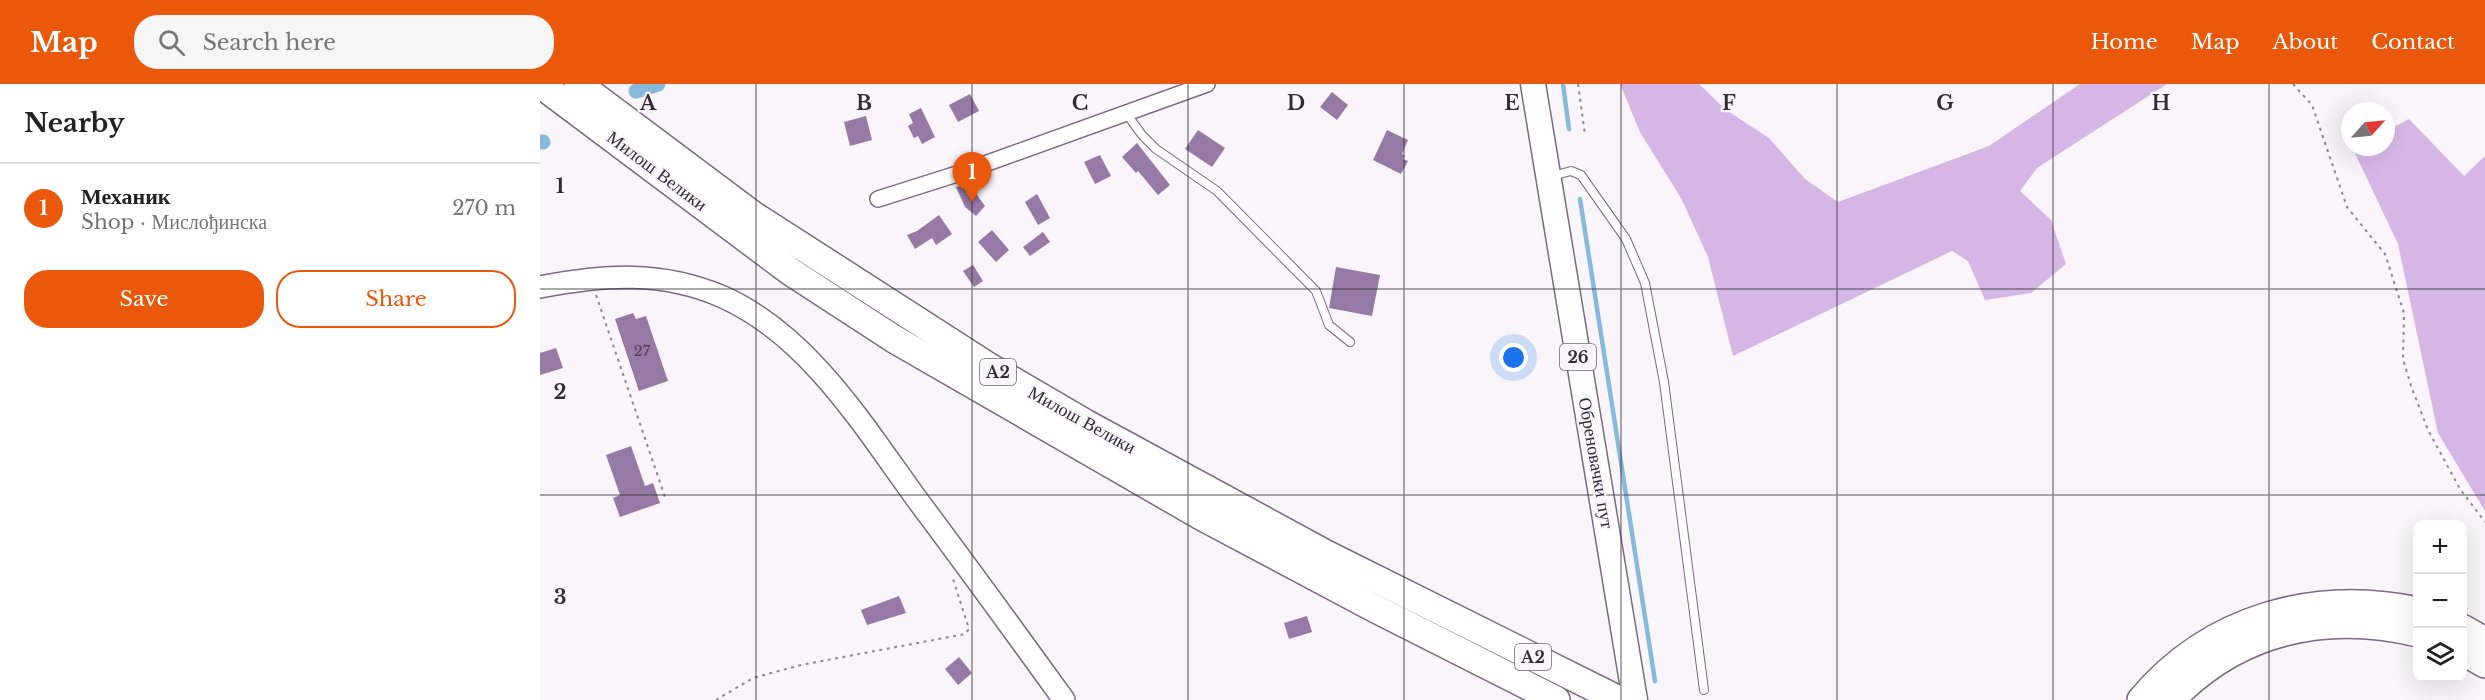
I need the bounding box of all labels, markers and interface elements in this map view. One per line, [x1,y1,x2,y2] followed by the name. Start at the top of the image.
[134,15,554,69] search box
[30,25,98,60] text: Map
[155,26,188,59] icon: search
[203,29,336,56] text: Search here
[2091,29,2158,55] text: Home
[2191,29,2239,55] text: Map
[2272,29,2338,55] text: About
[2371,29,2455,55] text: Contact
[639,91,657,115] text: A
[856,91,872,115] text: B
[1072,91,1088,115] text: C
[1287,91,1305,115] text: D
[1504,91,1520,115] text: E
[1722,91,1736,115] text: F
[1936,91,1954,115] text: G
[2152,91,2171,115] text: H
[2341,102,2395,156] north arrow
[24,107,125,139] text: Nearby
[603,126,712,216] street label: Милош Велики
[952,152,992,202] pin: 1
[556,174,565,198] text: 1
[81,183,171,210] text: Механик
[39,196,48,220] text: 1
[452,196,516,220] text: 270 m
[81,210,267,234] text: Shop · Мислођинска
[24,270,264,328] button: Save
[276,270,516,328] button: Share
[634,341,651,360] house number: 27
[1499,343,1528,372] your location
[1560,344,1596,370] road number: 26
[980,359,1016,385] road number: A2
[553,380,567,404] text: 2
[1024,381,1140,459] street label: Милош Велики
[1574,396,1618,530] street label: Обреновачки пут
[2413,520,2467,682] map controls
[2413,520,2467,574] button: +
[2413,574,2467,628] button: −
[554,585,566,609] text: 3
[2413,628,2467,682] button: layers
[1515,644,1551,670] road number: A2

